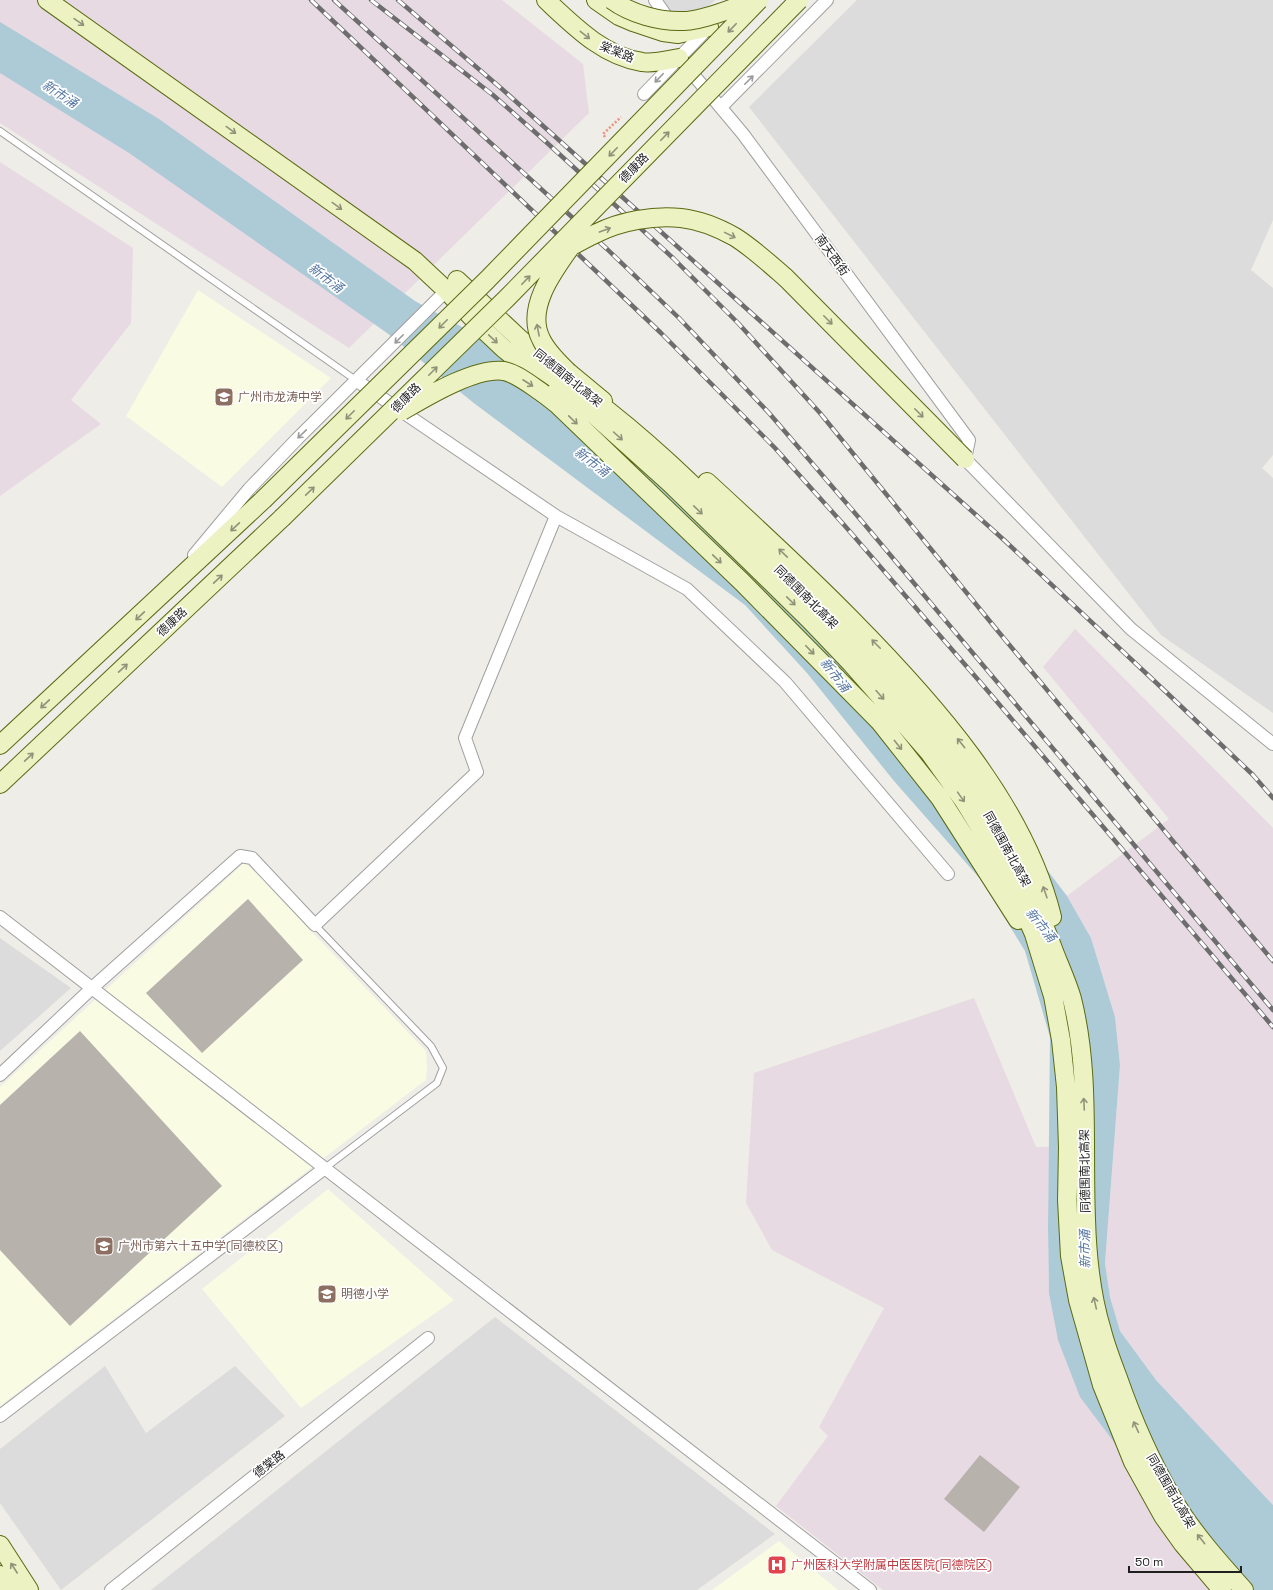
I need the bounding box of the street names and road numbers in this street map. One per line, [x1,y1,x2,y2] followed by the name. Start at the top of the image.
[597,38,637,66] street label: 棠棠路
[616,149,652,187] street label: 德康路
[811,231,853,279] street label: 南天西街
[530,345,606,411] street label: 同德围南北高架
[388,380,424,416] street label: 德康路
[771,562,841,632] street label: 同德围南北高架
[153,604,191,640] street label: 德康路
[980,808,1034,890] street label: 同德围南北高架
[1076,1129,1094,1213] street label: 同德围南北高架
[250,1447,288,1481] street label: 德棠路
[1143,1451,1199,1531] street label: 同德围南北高架

